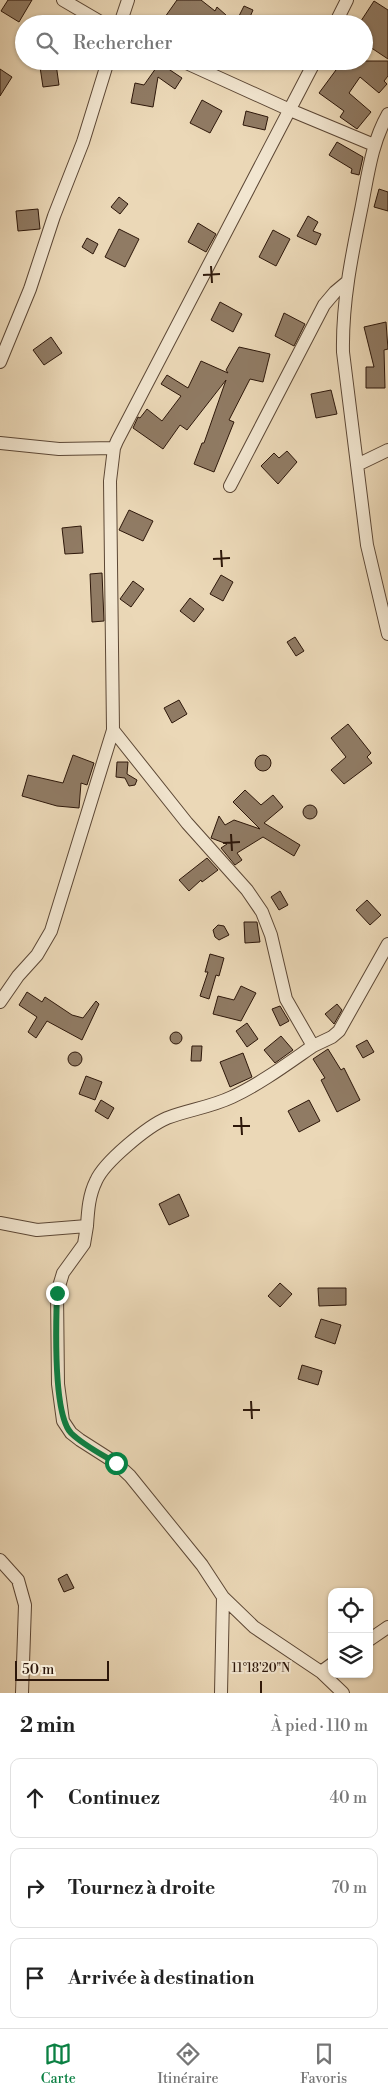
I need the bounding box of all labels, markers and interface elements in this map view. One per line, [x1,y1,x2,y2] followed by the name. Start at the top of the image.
[15,15,373,70] search box
[33,29,61,57] icon: search
[73,31,172,55] text: Rechercher
[46,1282,69,1305] route end
[105,1452,128,1475] route start
[328,1588,373,1678] map controls
[328,1588,373,1633] button: locate
[328,1633,373,1678] button: layers
[15,1658,109,1681] scale bar
[22,1661,54,1679] text: 50 m
[232,1661,290,1676] text: 11°18'20"N
[20,1713,75,1739] text: 2 min
[271,1716,368,1736] text: À pied · 110 m
[21,1784,49,1812] icon: ahead
[68,1786,160,1810] text: Continuez
[330,1788,367,1808] text: 40 m
[21,1874,49,1902] icon: right
[68,1876,215,1900] text: Tournez à droite
[331,1878,367,1898] text: 70 m
[21,1964,49,1992] icon: arrive
[68,1966,254,1990] text: Arrivée à destination
[41,2040,76,2088] tab: Carte
[158,2040,219,2088] tab: Itinéraire
[300,2040,347,2088] tab: Favoris

